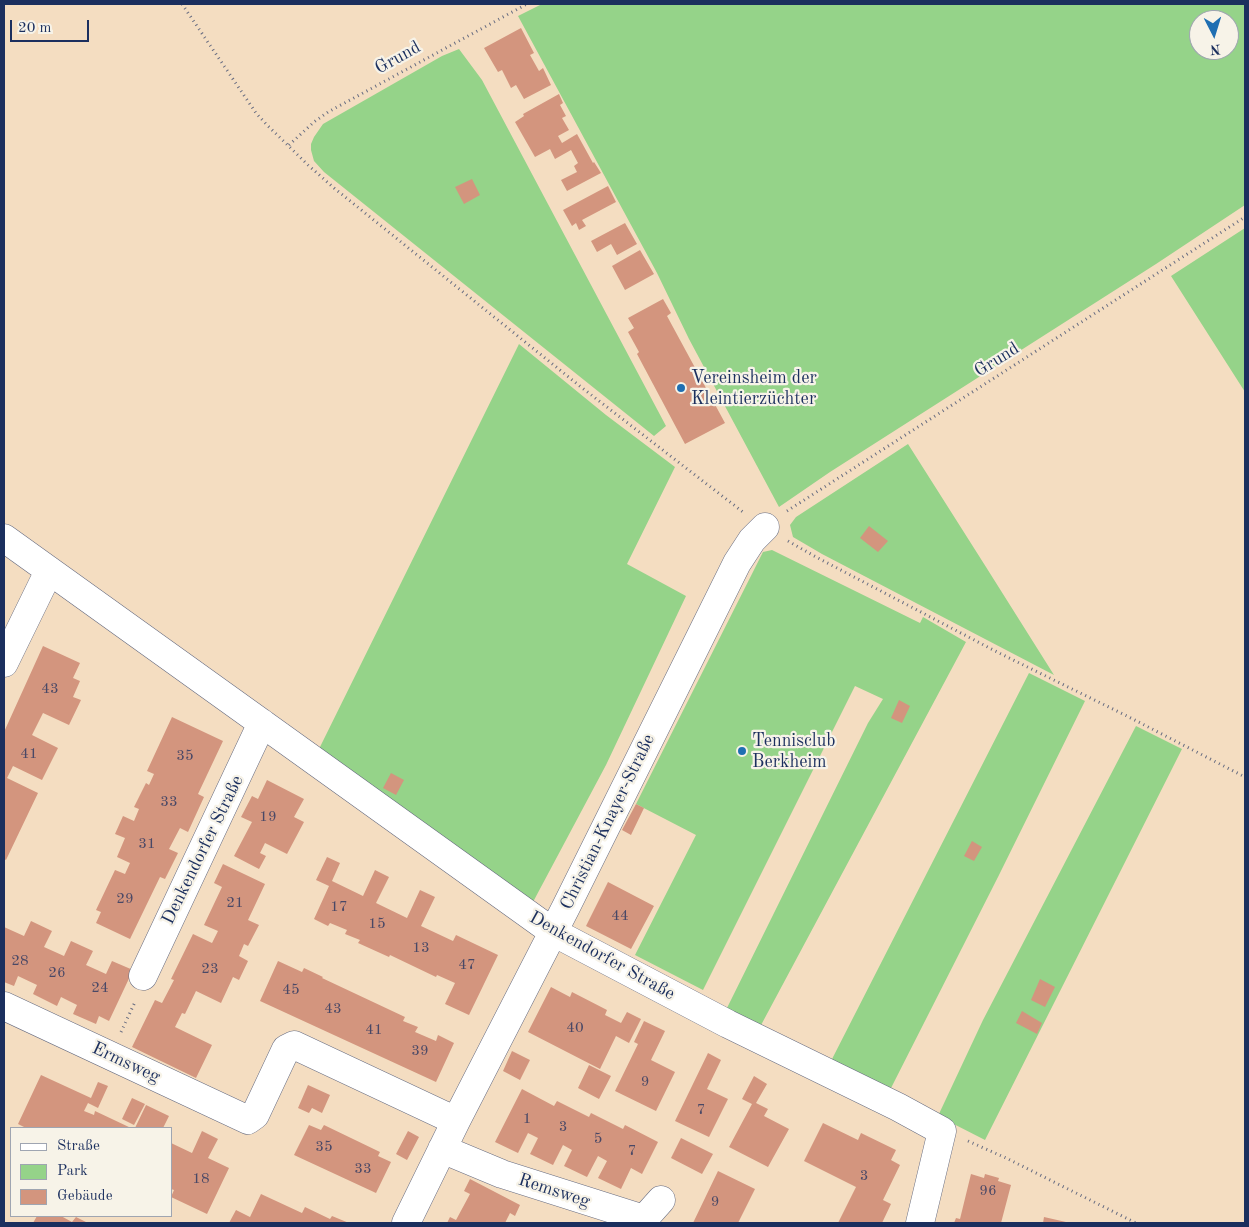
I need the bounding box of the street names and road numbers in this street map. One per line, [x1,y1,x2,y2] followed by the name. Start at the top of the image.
[371,37,425,79] street label: Grund
[970,338,1024,382] street label: Grund
[556,731,660,913] street label: Christian-Knayer-Straße
[158,772,248,928] street label: Denkendorfer Straße
[525,907,679,1005] street label: Denkendorfer Straße
[88,1038,164,1088] street label: Ermsweg
[515,1169,593,1213] street label: Remsweg

